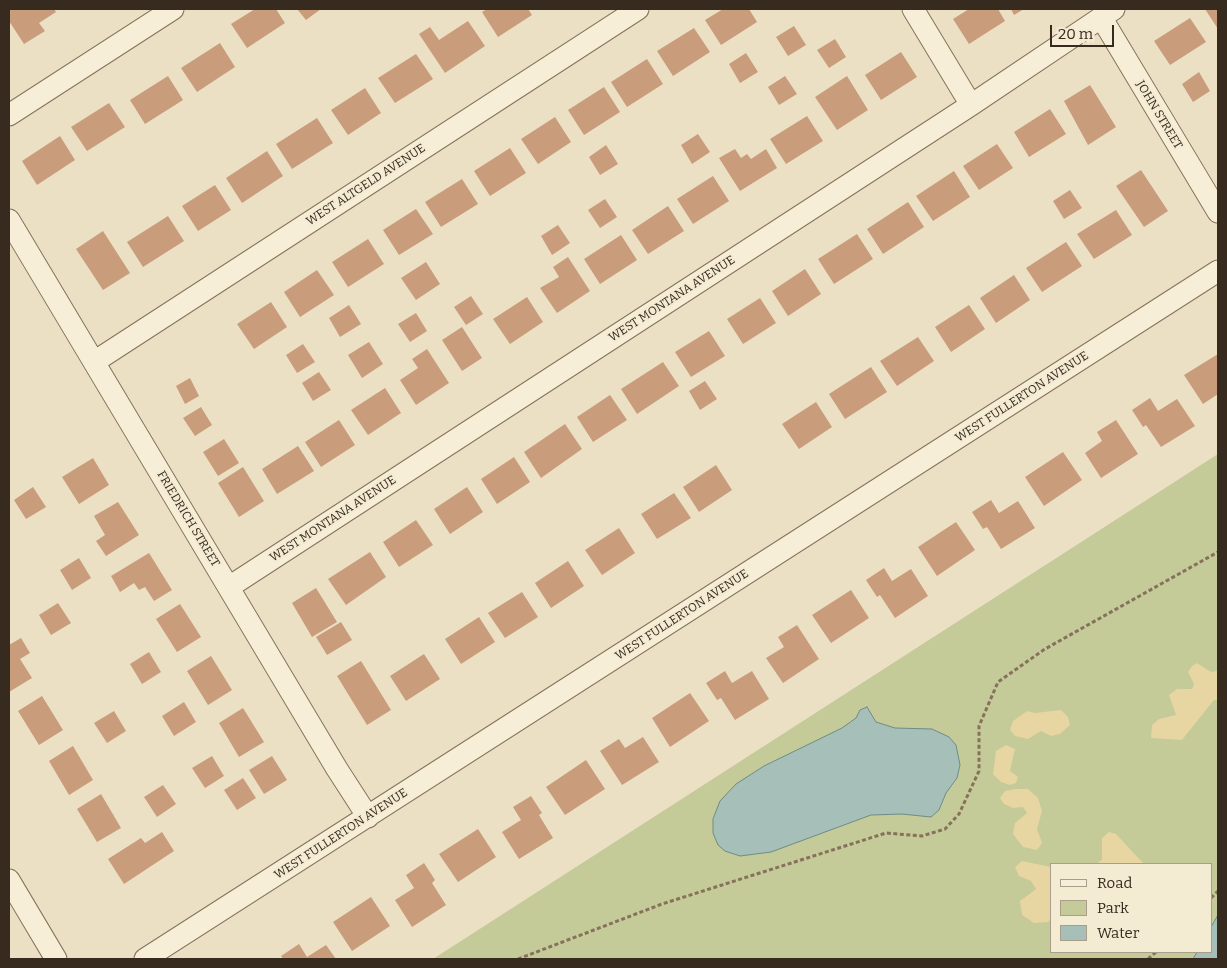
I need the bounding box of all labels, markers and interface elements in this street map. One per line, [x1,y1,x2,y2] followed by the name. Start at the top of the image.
[1052,15,1116,47] scale bar
[1058,25,1093,43] text: 20 m
[1133,78,1185,152] street label: JOHN STREET
[304,141,428,229] street label: WEST ALTGELD AVENUE
[606,253,738,345] street label: WEST MONTANA AVENUE
[953,349,1091,445] street label: WEST FULLERTON AVENUE
[154,468,222,570] street label: FRIEDRICH STREET
[267,473,399,565] street label: WEST MONTANA AVENUE
[613,567,751,663] street label: WEST FULLERTON AVENUE
[272,786,410,882] street label: WEST FULLERTON AVENUE
[1050,863,1212,953] legend
[1097,874,1132,892] text: Road
[1097,899,1129,917] text: Park
[1097,924,1139,942] text: Water

